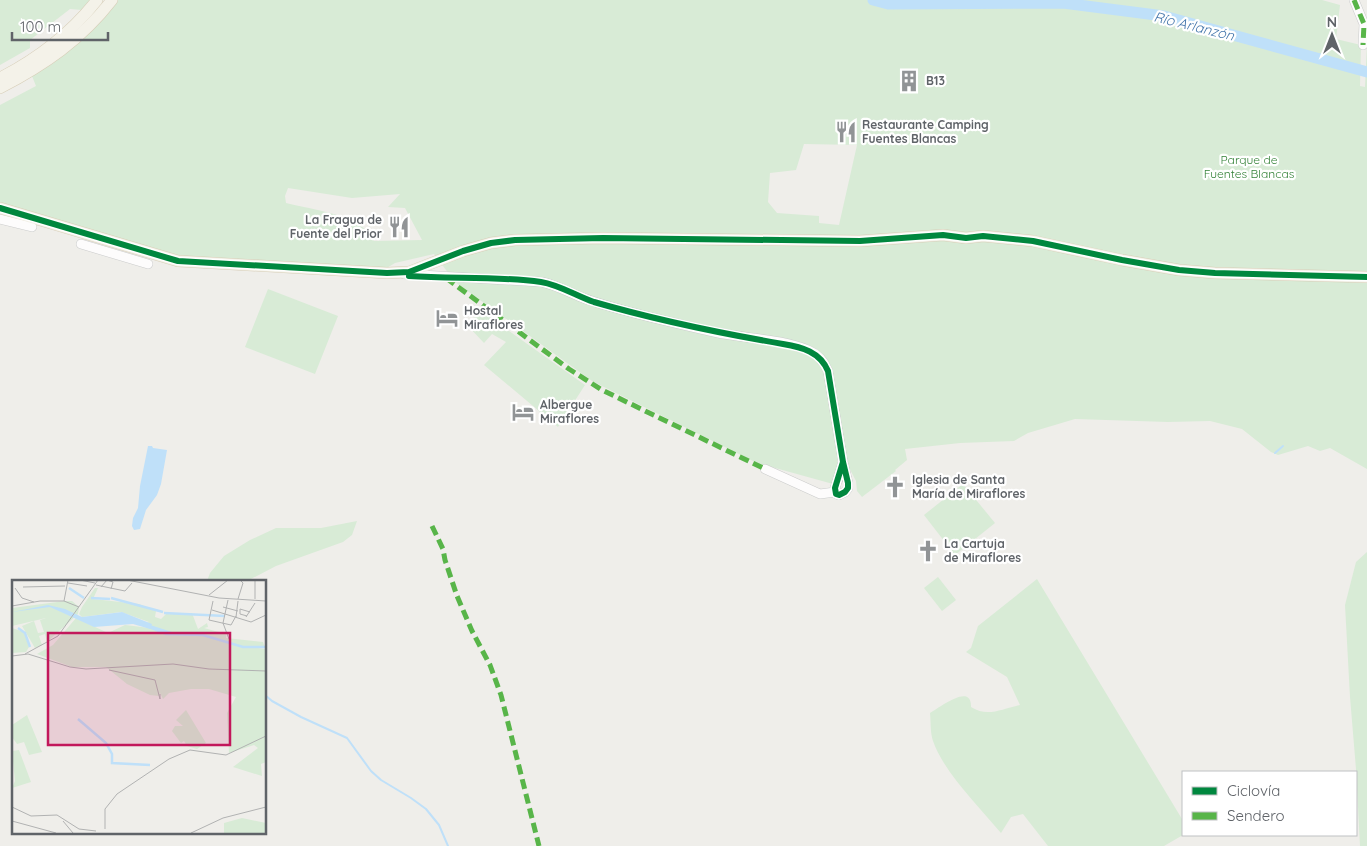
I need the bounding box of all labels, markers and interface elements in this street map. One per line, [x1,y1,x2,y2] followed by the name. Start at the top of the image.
[1152,7,1237,45] water label: Río Arlanzón
[12,10,109,42] scale bar
[1307,10,1357,60] north arrow
[1327,13,1337,31] text: N
[20,17,61,36] text: 100 m
[896,68,922,94] building icon: B13
[926,73,945,88] place label: B13
[862,117,989,146] place label: Restaurante Camping Fuentes Blancas
[833,119,859,145] restaurant icon: Restaurante Camping Fuentes Blancas
[1204,152,1295,181] park label: Parque de Fuentes Blancas
[290,212,382,241] place label: La Fragua de Fuente del Prior
[386,214,412,240] restaurant icon: La Fragua de Fuente del Prior
[464,303,523,332] place label: Hostal Miraflores
[434,305,460,331] hotel icon: Hostal Miraflores
[540,397,599,426] place label: Albergue Miraflores
[510,399,536,425] hotel icon: Albergue Miraflores
[912,472,1026,501] place label: Iglesia de Santa María de Miraflores
[882,474,908,500] church icon: Iglesia de Santa María de Miraflores
[944,536,1021,565] place label: La Cartuja de Miraflores
[915,538,941,564] church icon: La Cartuja de Miraflores
[12,580,266,834] inset map
[1182,771,1357,836] legend
[1227,781,1280,800] text: Ciclovía
[1227,806,1285,825] text: Sendero

